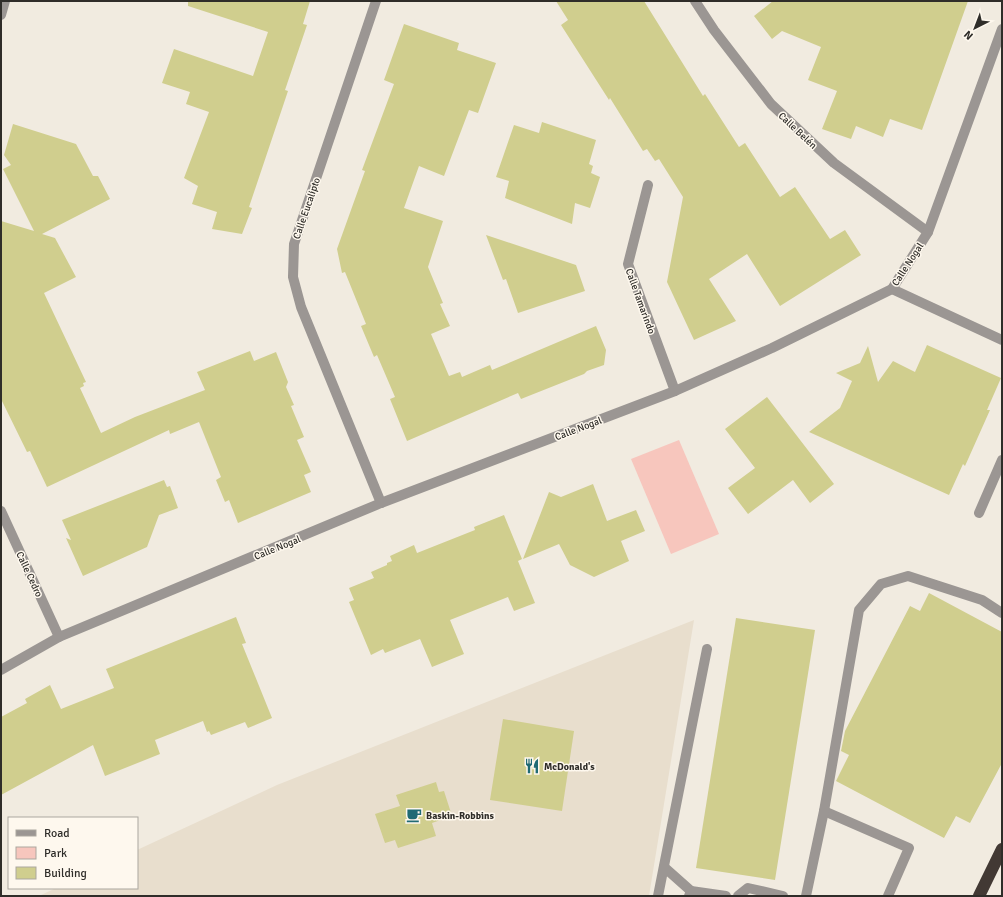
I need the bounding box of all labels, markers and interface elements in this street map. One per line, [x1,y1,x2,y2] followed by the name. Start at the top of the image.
[955,8,995,48] north arrow
[961,28,976,42] text: N
[776,110,819,152] street label: Calle Belén
[291,176,323,241] street label: Calle Eucalipto
[889,241,926,288] street label: Calle Nogal
[623,267,657,336] street label: Calle Tamarindo
[553,414,604,443] street label: Calle Nogal
[252,533,302,563] street label: Calle Nogal
[13,550,45,599] street label: Calle Cedro
[523,757,541,775] restaurant icon: McDonald's
[544,761,595,773] place label: McDonald's
[405,806,423,824] cafe icon: Baskin-Robbins
[426,810,494,822] place label: Baskin-Robbins
[8,817,138,889] legend
[44,826,70,841] text: Road
[44,846,67,861] text: Park
[44,866,87,881] text: Building

